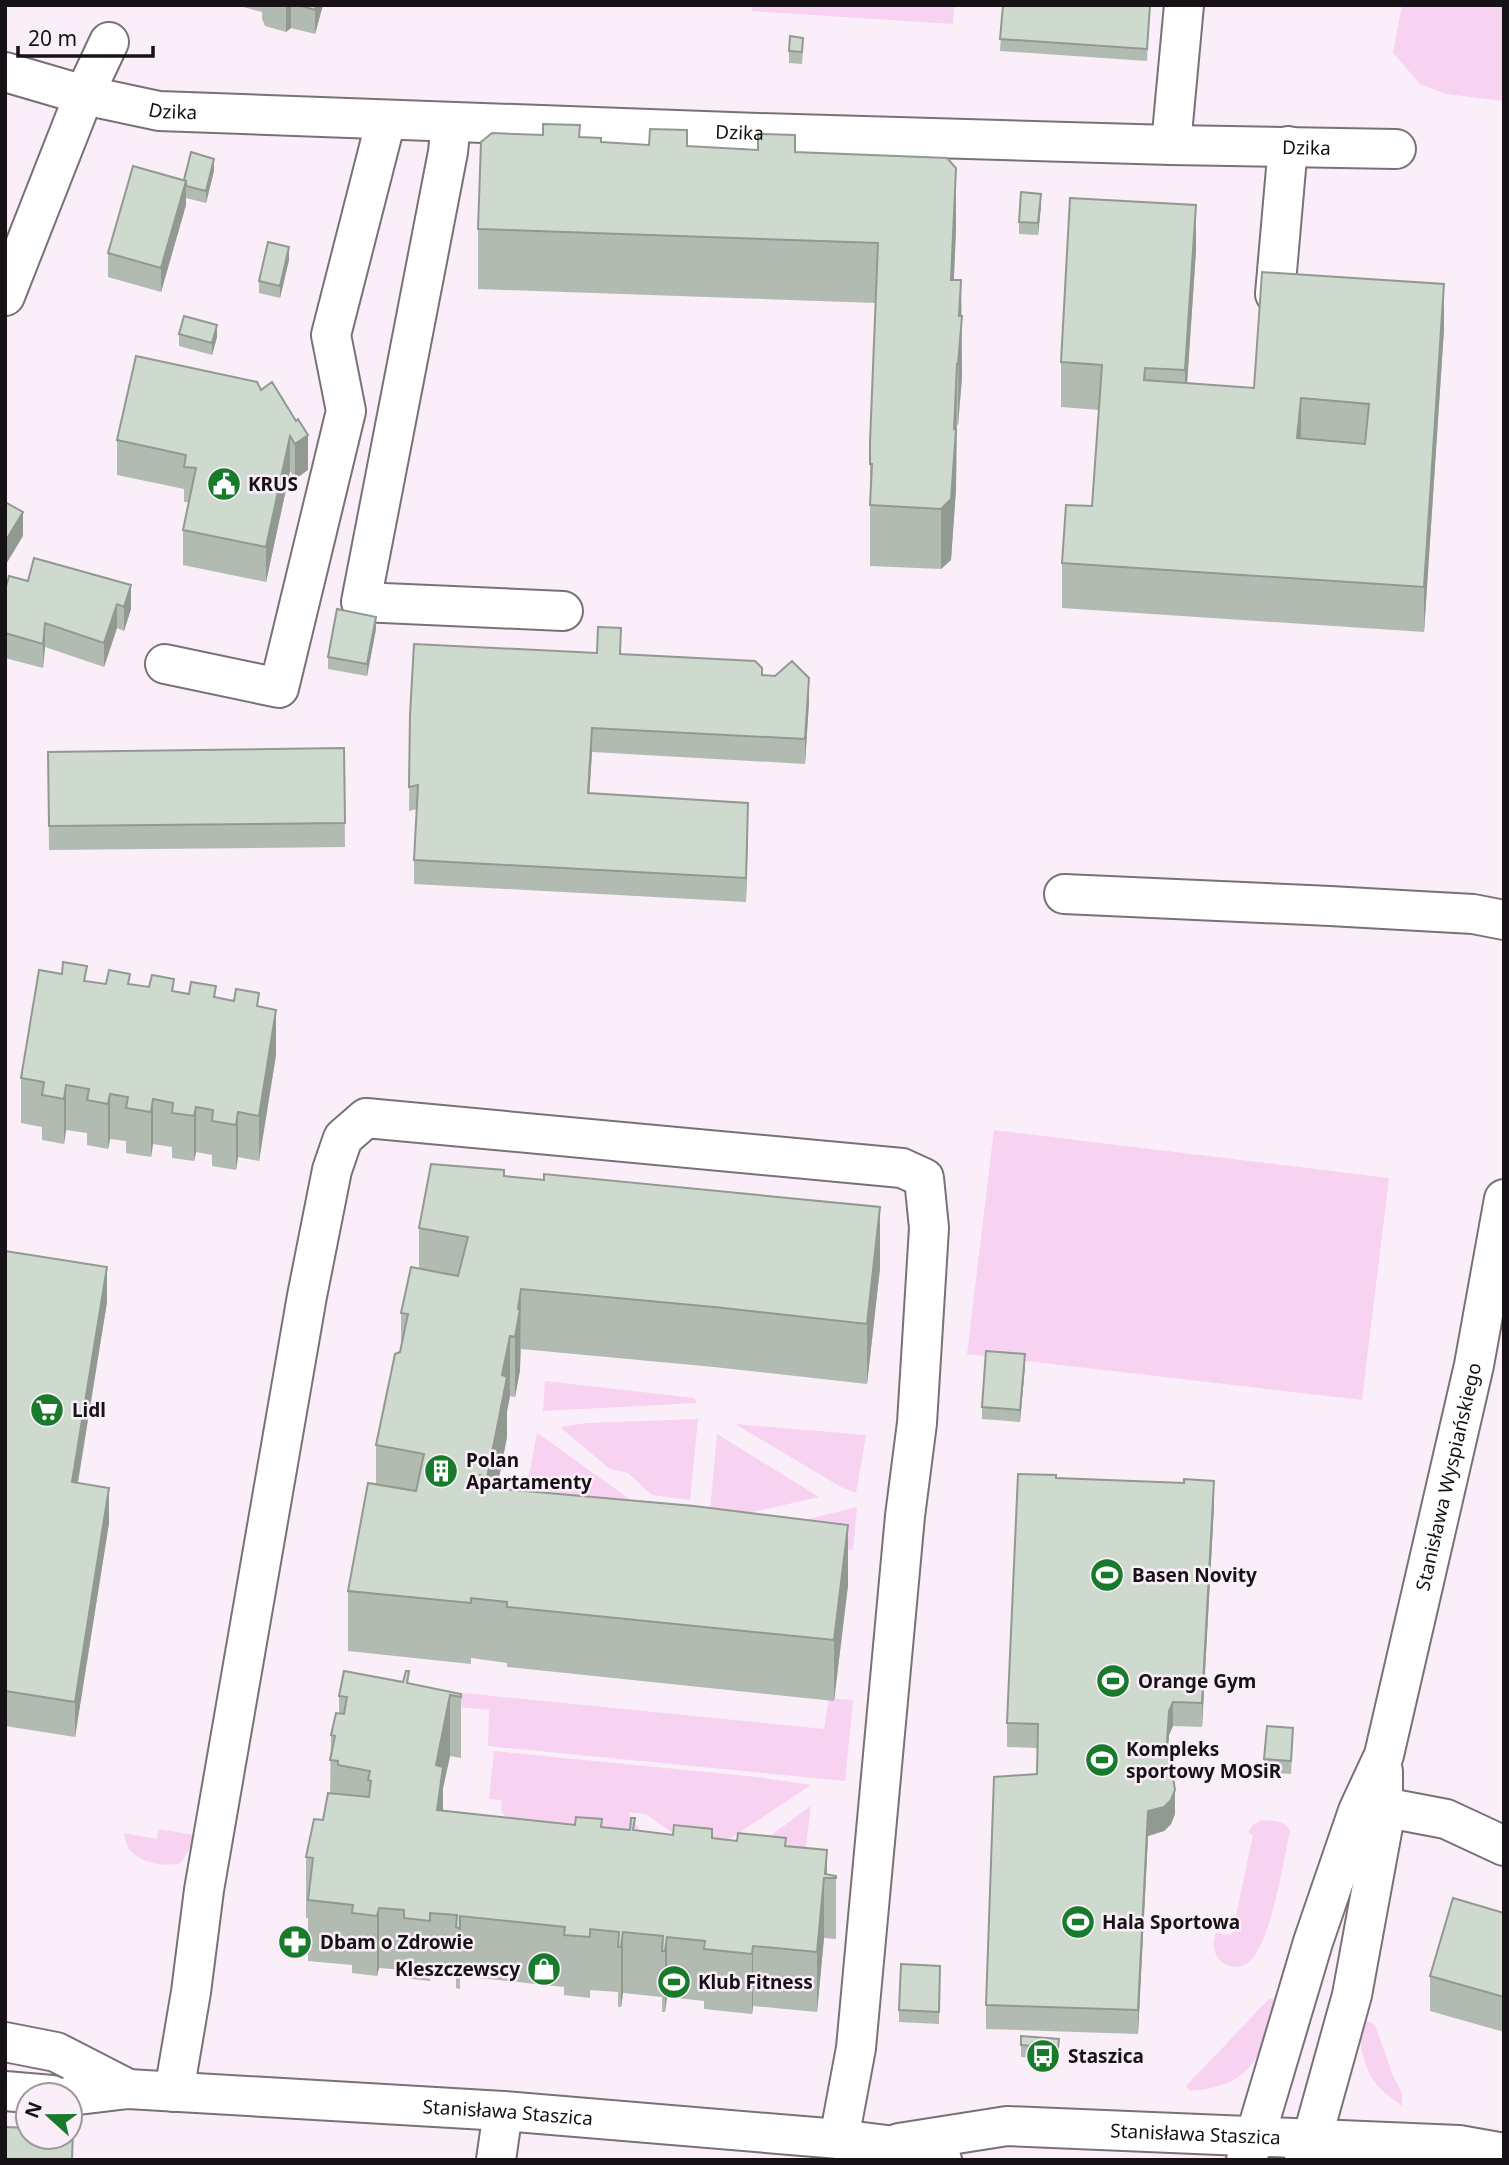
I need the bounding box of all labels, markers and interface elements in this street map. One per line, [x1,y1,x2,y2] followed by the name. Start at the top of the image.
[18,14,152,58] scale bar
[28,24,77,52] text: 20 m
[146,96,198,125] street label: Dzika
[715,118,764,146] street label: Dzika
[1282,134,1331,161] street label: Dzika
[205,465,243,503] public building icon: KRUS
[248,471,298,497] place label: KRUS
[1409,1360,1487,1593] street label: Stanisława Wyspiańskiego
[28,1391,66,1429] supermarket icon: Lidl
[72,1397,106,1423] place label: Lidl
[466,1447,592,1495] place label: Polan Apartamenty
[422,1452,460,1490] building icon: Polan Apartamenty
[1088,1556,1126,1594] sports icon: Basen Novity
[1132,1562,1257,1588] place label: Basen Novity
[1094,1662,1132,1700] sports icon: Orange Gym
[1138,1668,1256,1694] place label: Orange Gym
[1126,1736,1282,1784] place label: Kompleks sportowy MOSiR
[1083,1741,1121,1779] sports icon: Kompleks sportowy MOSiR
[1059,1903,1097,1941] sports icon: Hala Sportowa
[1102,1909,1240,1935] place label: Hala Sportowa
[276,1923,314,1961] pharmacy icon: Dbam o Zdrowie
[320,1929,473,1955] place label: Dbam o Zdrowie
[525,1950,563,1988] shop icon: Kleszczewscy
[395,1956,520,1982] place label: Kleszczewscy
[655,1963,693,2001] sports icon: Klub Fitness
[698,1969,813,1995] place label: Klub Fitness
[1024,2037,1062,2075] bus stop icon: Staszica
[1068,2043,1144,2069] place label: Staszica
[14,2081,84,2151] north arrow
[422,2093,594,2131] street label: Stanisława Staszica
[18,2098,48,2122] text: N
[1110,2117,1281,2150] street label: Stanisława Staszica

